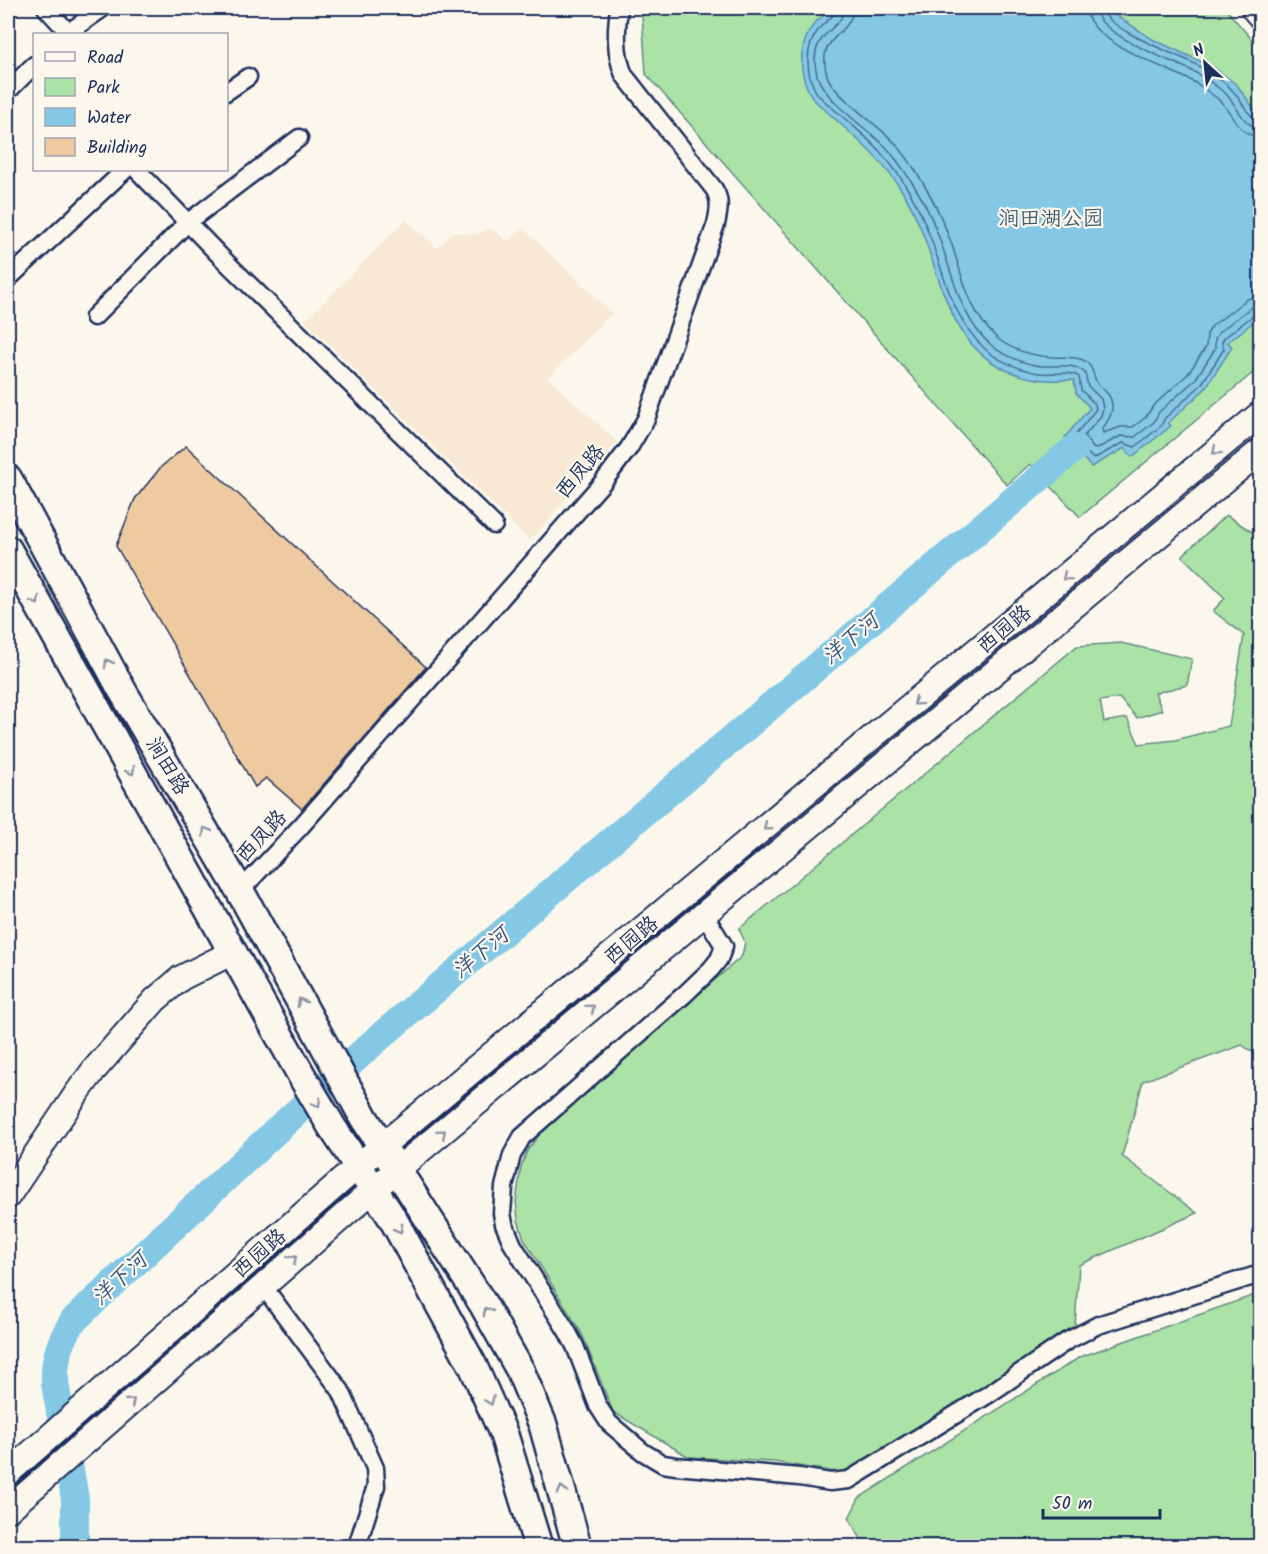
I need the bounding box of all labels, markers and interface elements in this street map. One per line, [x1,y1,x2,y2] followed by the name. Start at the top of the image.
[33,33,228,171] legend
[1175,33,1235,93] north arrow
[1189,38,1209,64] text: N
[87,44,124,73] text: Road
[87,74,120,103] text: Park
[87,104,132,133] text: Water
[87,134,147,163] text: Building
[999,203,1104,236] park label: 涧田湖公园
[548,437,614,507] street label: 西凤路
[1212,444,1223,455] one-way arrow
[1062,570,1073,581] one-way arrow
[29,595,40,605] one-way arrow
[970,597,1040,663] street label: 西园路
[815,603,890,675] water label: 洋下河
[104,659,115,669] one-way arrow
[913,695,924,706] one-way arrow
[136,731,197,802] street label: 涧田路
[124,765,136,775] one-way arrow
[229,803,296,871] street label: 西凤路
[763,819,774,830] one-way arrow
[202,827,213,837] one-way arrow
[597,908,667,974] street label: 西园路
[445,917,520,989] water label: 洋下河
[297,997,308,1008] one-way arrow
[584,1004,595,1015] one-way arrow
[310,1097,322,1107] one-way arrow
[435,1129,446,1140] one-way arrow
[225,1221,295,1287] street label: 西园路
[392,1222,403,1233] one-way arrow
[85,1242,159,1315] water label: 洋下河
[286,1255,297,1266] one-way arrow
[483,1307,494,1317] one-way arrow
[483,1394,495,1405] one-way arrow
[124,1398,135,1409] one-way arrow
[1043,1482,1160,1520] scale bar
[557,1485,569,1496] one-way arrow
[1052,1490,1092,1519] text: 50 m

